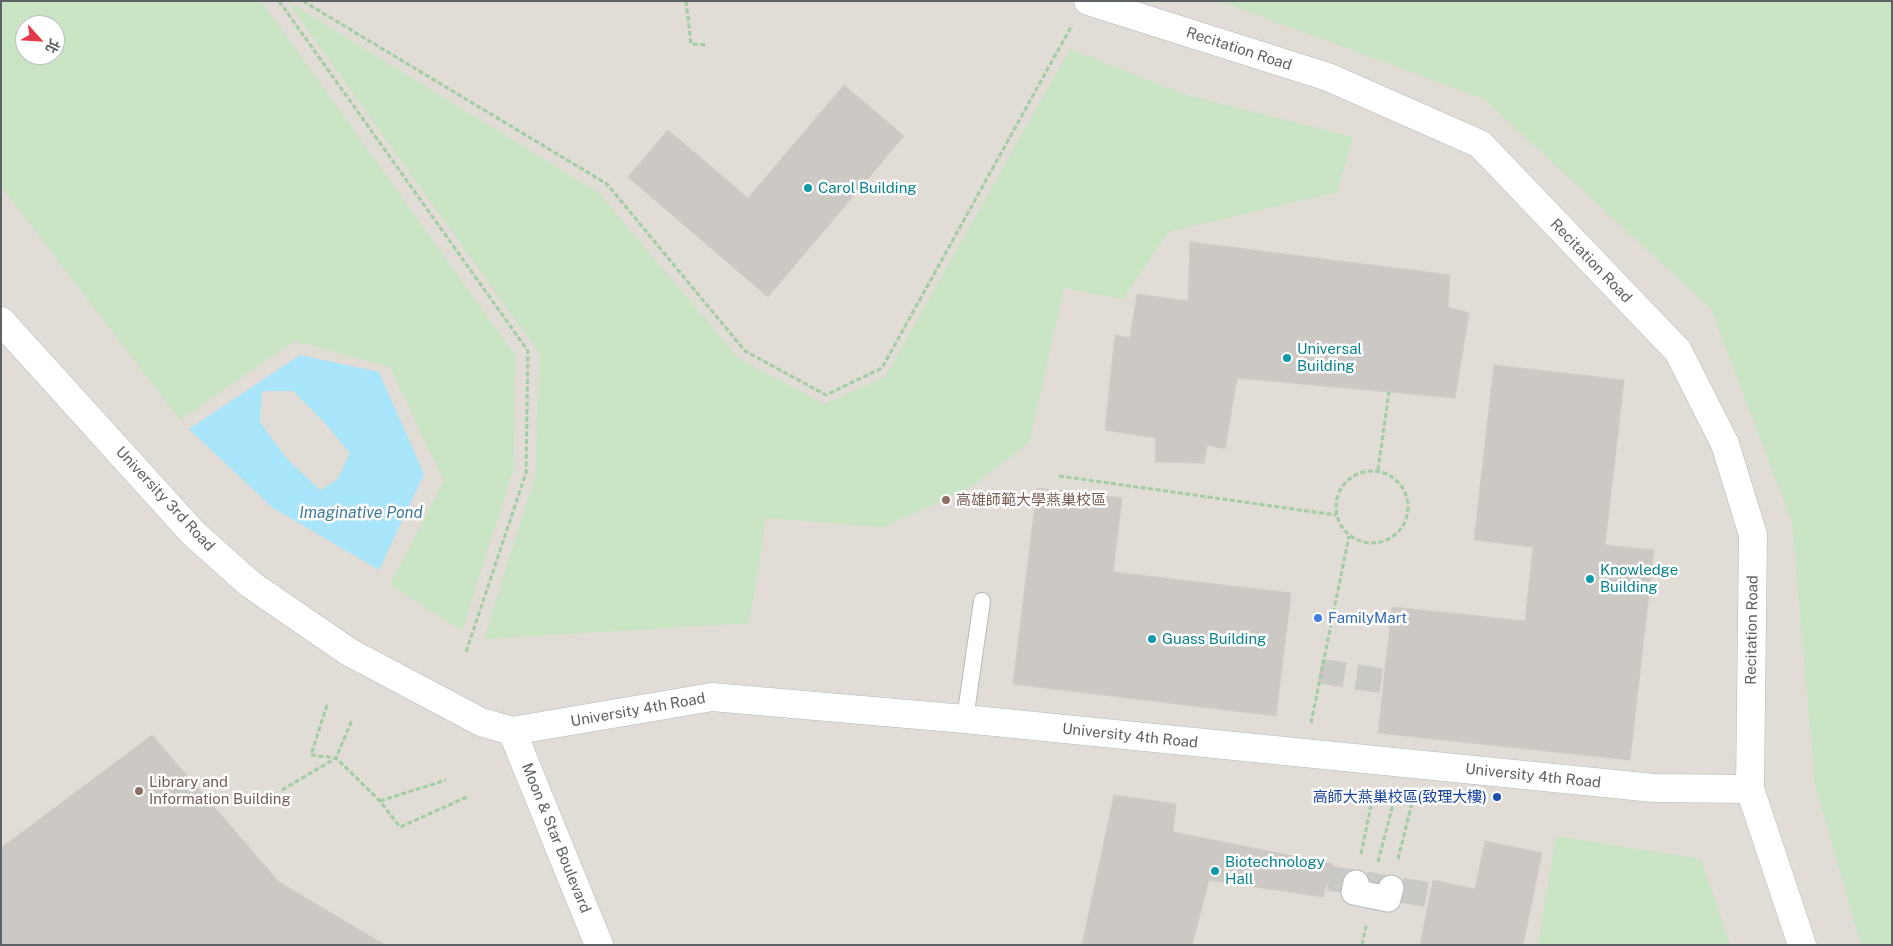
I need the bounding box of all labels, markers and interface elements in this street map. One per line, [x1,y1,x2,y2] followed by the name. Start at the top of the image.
[15,15,65,65] north arrow
[1184,23,1294,75] street label: Recitation Road
[42,36,63,56] text: 北
[818,179,917,197] place label: Carol Building
[802,182,814,194] marker: Carol Building
[1546,215,1636,307] street label: Recitation Road
[1297,340,1362,375] place label: Universal Building
[1281,352,1293,364] marker: Universal Building
[112,443,218,555] street label: University 3rd Road
[956,491,1106,509] place label: 高雄師範大學燕巢校區
[940,494,952,506] marker: 高雄師範大學燕巢校區
[299,503,423,523] water label: Imaginative Pond
[1600,561,1678,596] place label: Knowledge Building
[1584,573,1596,585] marker: Knowledge Building
[1742,575,1762,685] street label: Recitation Road
[1328,609,1407,627] place label: FamilyMart
[1312,612,1324,624] marker: FamilyMart
[1162,630,1266,648] place label: Guass Building
[1146,633,1158,645] marker: Guass Building
[569,689,707,731] street label: University 4th Road
[1061,720,1199,752] street label: University 4th Road
[518,760,594,916] street label: Moon & Star Boulevard
[1464,760,1602,792] street label: University 4th Road
[149,773,291,808] place label: Library and Information Building
[133,785,145,797] marker: Library and Information Building
[1313,788,1487,806] place label: 高師大燕巢校區(致理大樓)
[1491,791,1503,803] marker: 高師大燕巢校區(致理大樓)
[1225,853,1325,888] place label: Biotechnology Hall
[1209,865,1221,877] marker: Biotechnology Hall

